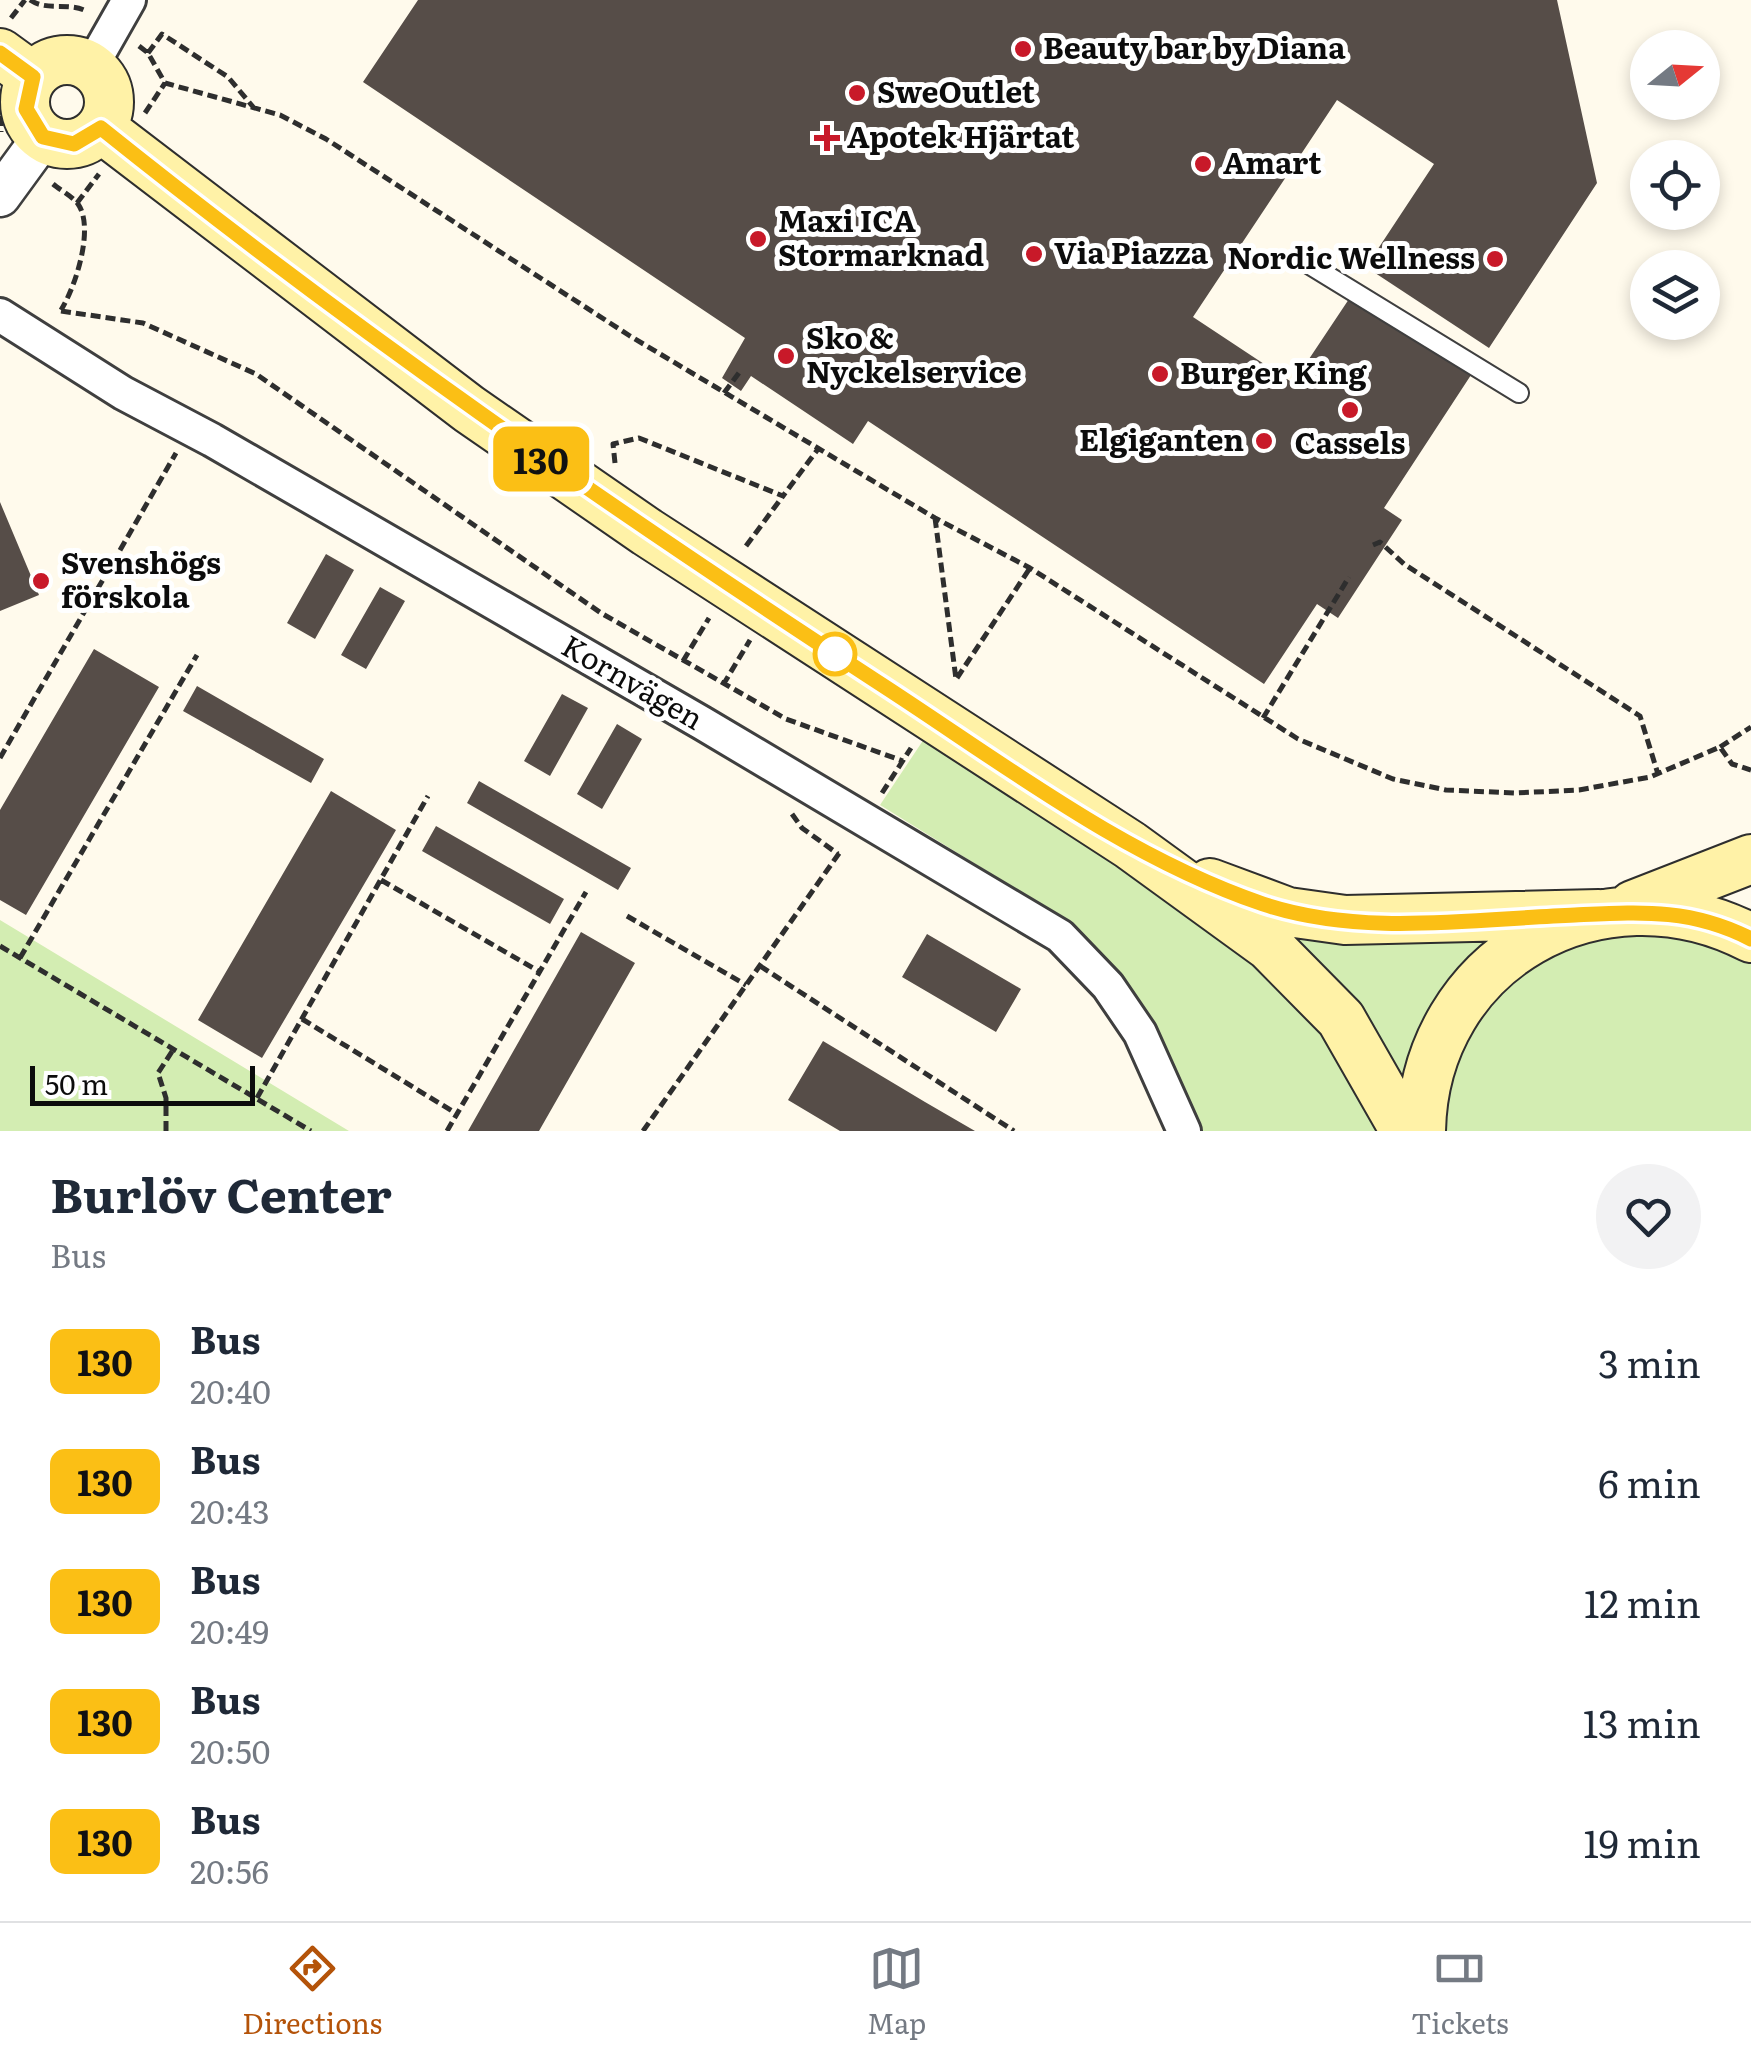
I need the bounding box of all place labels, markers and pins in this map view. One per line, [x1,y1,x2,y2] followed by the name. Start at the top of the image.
[1043,24,1346,68] place label: Beauty bar by Diana
[1012,38,1034,60] marker: Beauty bar by Diana
[877,68,1036,112] place label: SweOutlet
[846,82,868,104] marker: SweOutlet
[847,113,1075,157] place label: Apotek Hjärtat
[816,127,838,149] marker: Apotek Hjärtat
[1223,139,1322,183] place label: Amart
[1192,153,1214,175] marker: Amart
[778,197,985,275] place label: Maxi ICA Stormarknad
[747,228,769,250] marker: Maxi ICA Stormarknad
[1054,229,1209,273] place label: Via Piazza
[1227,234,1475,278] place label: Nordic Wellness
[1023,243,1045,265] marker: Via Piazza
[1484,248,1506,270] marker: Nordic Wellness
[806,314,1022,392] place label: Sko & Nyckelservice
[775,345,797,367] marker: Sko & Nyckelservice
[1180,349,1368,393] place label: Burger King
[1149,363,1171,385] marker: Burger King
[1339,399,1361,421] marker: Cassels
[1079,416,1244,460] place label: Elgiganten
[1295,419,1405,463] place label: Cassels
[1253,430,1275,452] marker: Elgiganten
[61,539,221,617] place label: Svenshögs förskola
[30,570,52,592] marker: Svenshögs förskola
[814,633,856,675] unlabelled marker

